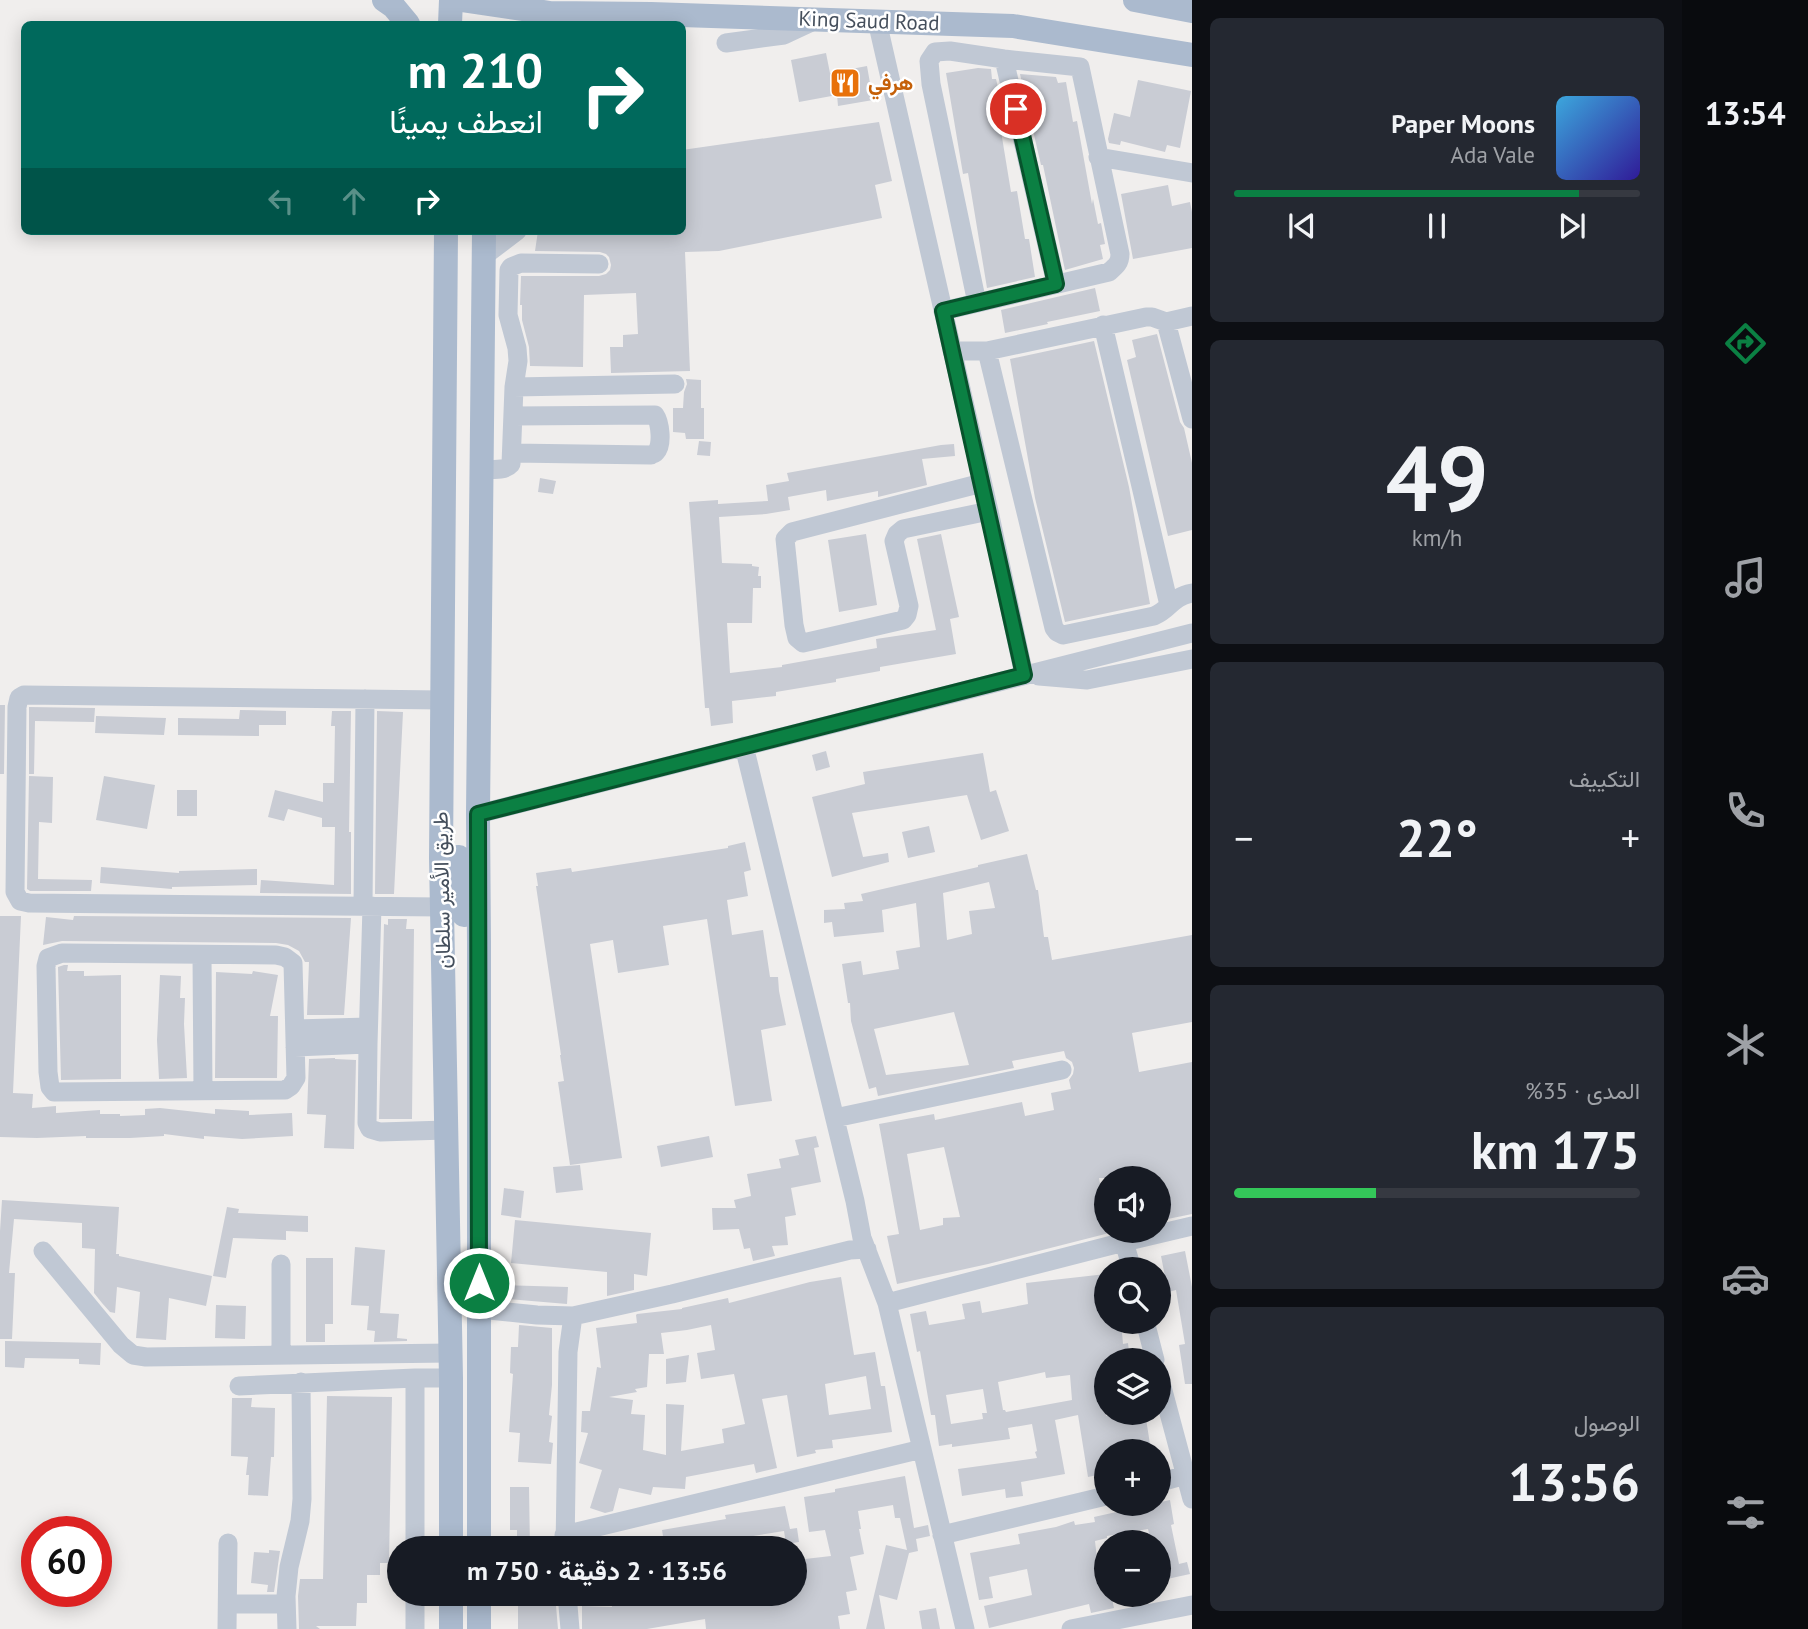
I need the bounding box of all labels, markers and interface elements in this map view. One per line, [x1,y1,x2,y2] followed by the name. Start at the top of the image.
[798,5,940,36] street label: King Saud Road
[408,38,543,102] text: 210 m
[567,49,658,140] icon: right
[828,66,862,100] restaurant icon: هرفي
[868,69,913,100] place label: هرفي
[986,79,1046,139] pin
[997,90,1035,128] icon: arrive
[1704,92,1786,134] text: 13:54
[389,100,543,142] text: انعطف يمينًا
[1391,107,1535,140] text: Paper Moons
[1451,140,1535,169] text: Ada Vale
[262,182,300,220] icon: left
[335,182,373,220] icon: ahead
[408,182,446,220] icon: right
[1283,207,1321,245] icon: previous
[1418,207,1456,245] icon: pause
[1553,207,1591,245] icon: next
[1721,319,1770,368] icon: directions
[1385,418,1489,536] text: 49
[1412,523,1462,552] text: km/h
[1721,553,1770,602] icon: music
[1569,764,1640,793] text: التكييف
[1721,786,1770,835] icon: phone
[1396,804,1478,871] text: 22°
[427,811,456,969] street label: طريق الأمير سلطان
[1234,813,1253,862] text: −
[1621,813,1640,862] text: +
[1721,1020,1770,1069] icon: climate
[1525,1076,1640,1105] text: المدى · 35%
[1471,1116,1640,1183] text: 175 km
[1094,1166,1171,1607] map controls
[1094,1166,1171,1243] button: sound
[442,1246,516,1320] position arrow
[1721,1254,1770,1303] icon: car
[1094,1257,1171,1334] button: search
[1094,1348,1171,1425] button: layers
[1574,1408,1640,1437] text: الوصول
[1094,1439,1171,1516] button: +
[1508,1448,1640,1515] text: 13:56
[1721,1488,1770,1537] icon: filters
[21,1516,112,1607] speed limit sign: 60
[1094,1530,1171,1607] button: −
[467,1554,727,1587] text: 13:56 · 2 دقيقة · 750 m

